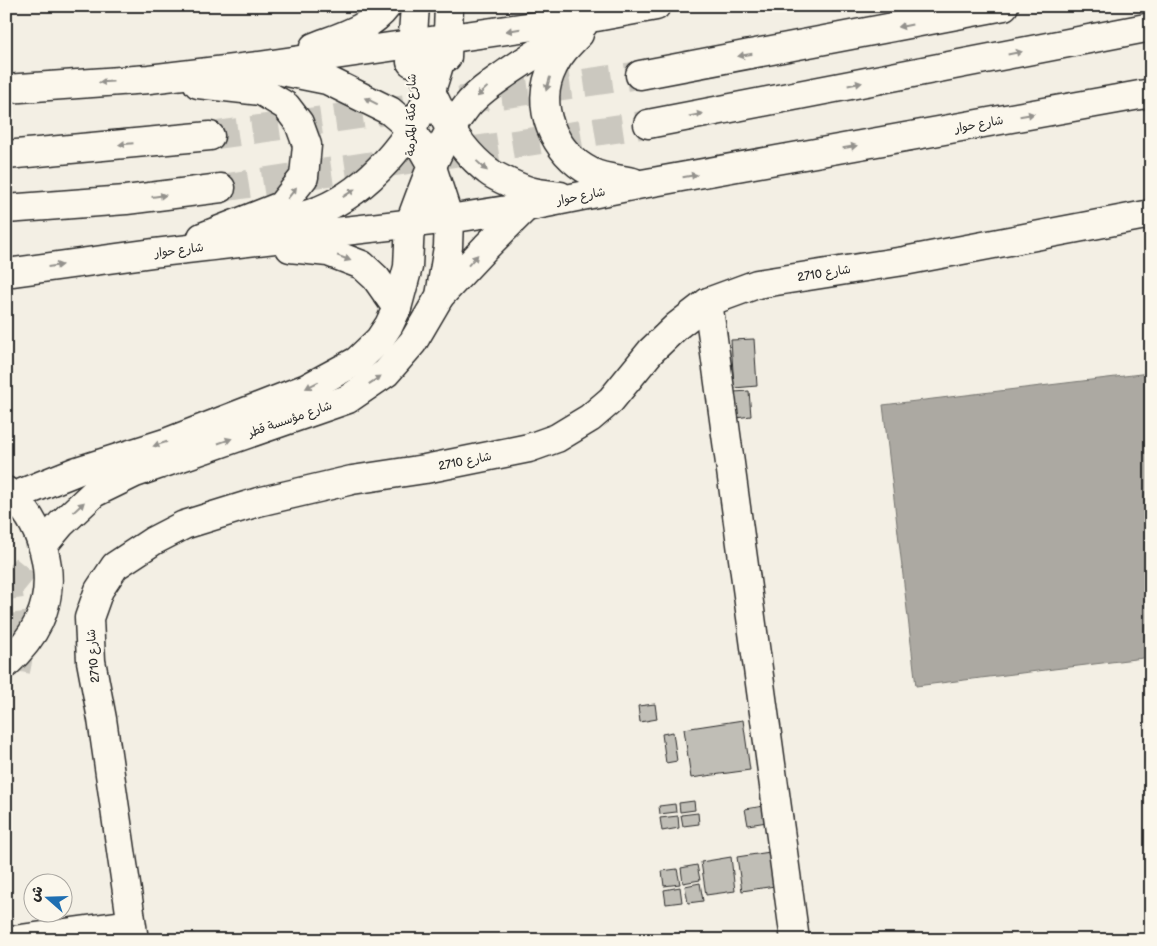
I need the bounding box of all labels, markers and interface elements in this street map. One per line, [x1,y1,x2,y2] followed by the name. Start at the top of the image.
[896,22,912,30] one-way arrow
[505,26,521,34] one-way arrow
[1007,49,1022,57] one-way arrow
[736,52,752,60] one-way arrow
[403,74,421,156] street label: شارع مكة المكرمة
[543,76,551,91] one-way arrow
[98,78,114,86] one-way arrow
[847,80,863,88] one-way arrow
[477,86,489,98] one-way arrow
[364,97,378,105] one-way arrow
[688,110,704,118] one-way arrow
[1019,111,1035,119] one-way arrow
[952,113,1005,137] street label: شارع حوار
[118,140,134,148] one-way arrow
[842,142,858,150] one-way arrow
[476,160,488,172] one-way arrow
[682,171,698,179] one-way arrow
[554,184,607,210] street label: شارع حوار
[286,186,297,199] one-way arrow
[342,188,356,198] one-way arrow
[152,192,168,200] one-way arrow
[153,240,205,262] street label: شارع حوار
[337,254,352,262] one-way arrow
[467,255,479,267] one-way arrow
[47,262,63,270] one-way arrow
[796,262,852,286] street label: شارع 2710
[368,376,382,385] one-way arrow
[304,381,319,389] one-way arrow
[245,398,334,442] street label: شارع مؤسسة قطر
[218,437,233,444] one-way arrow
[153,441,168,448] one-way arrow
[437,449,493,475] street label: شارع 2710
[72,501,84,513] one-way arrow
[84,628,104,683] street label: شارع 2710
[22,874,72,924] north arrow
[26,884,47,904] text: ش

